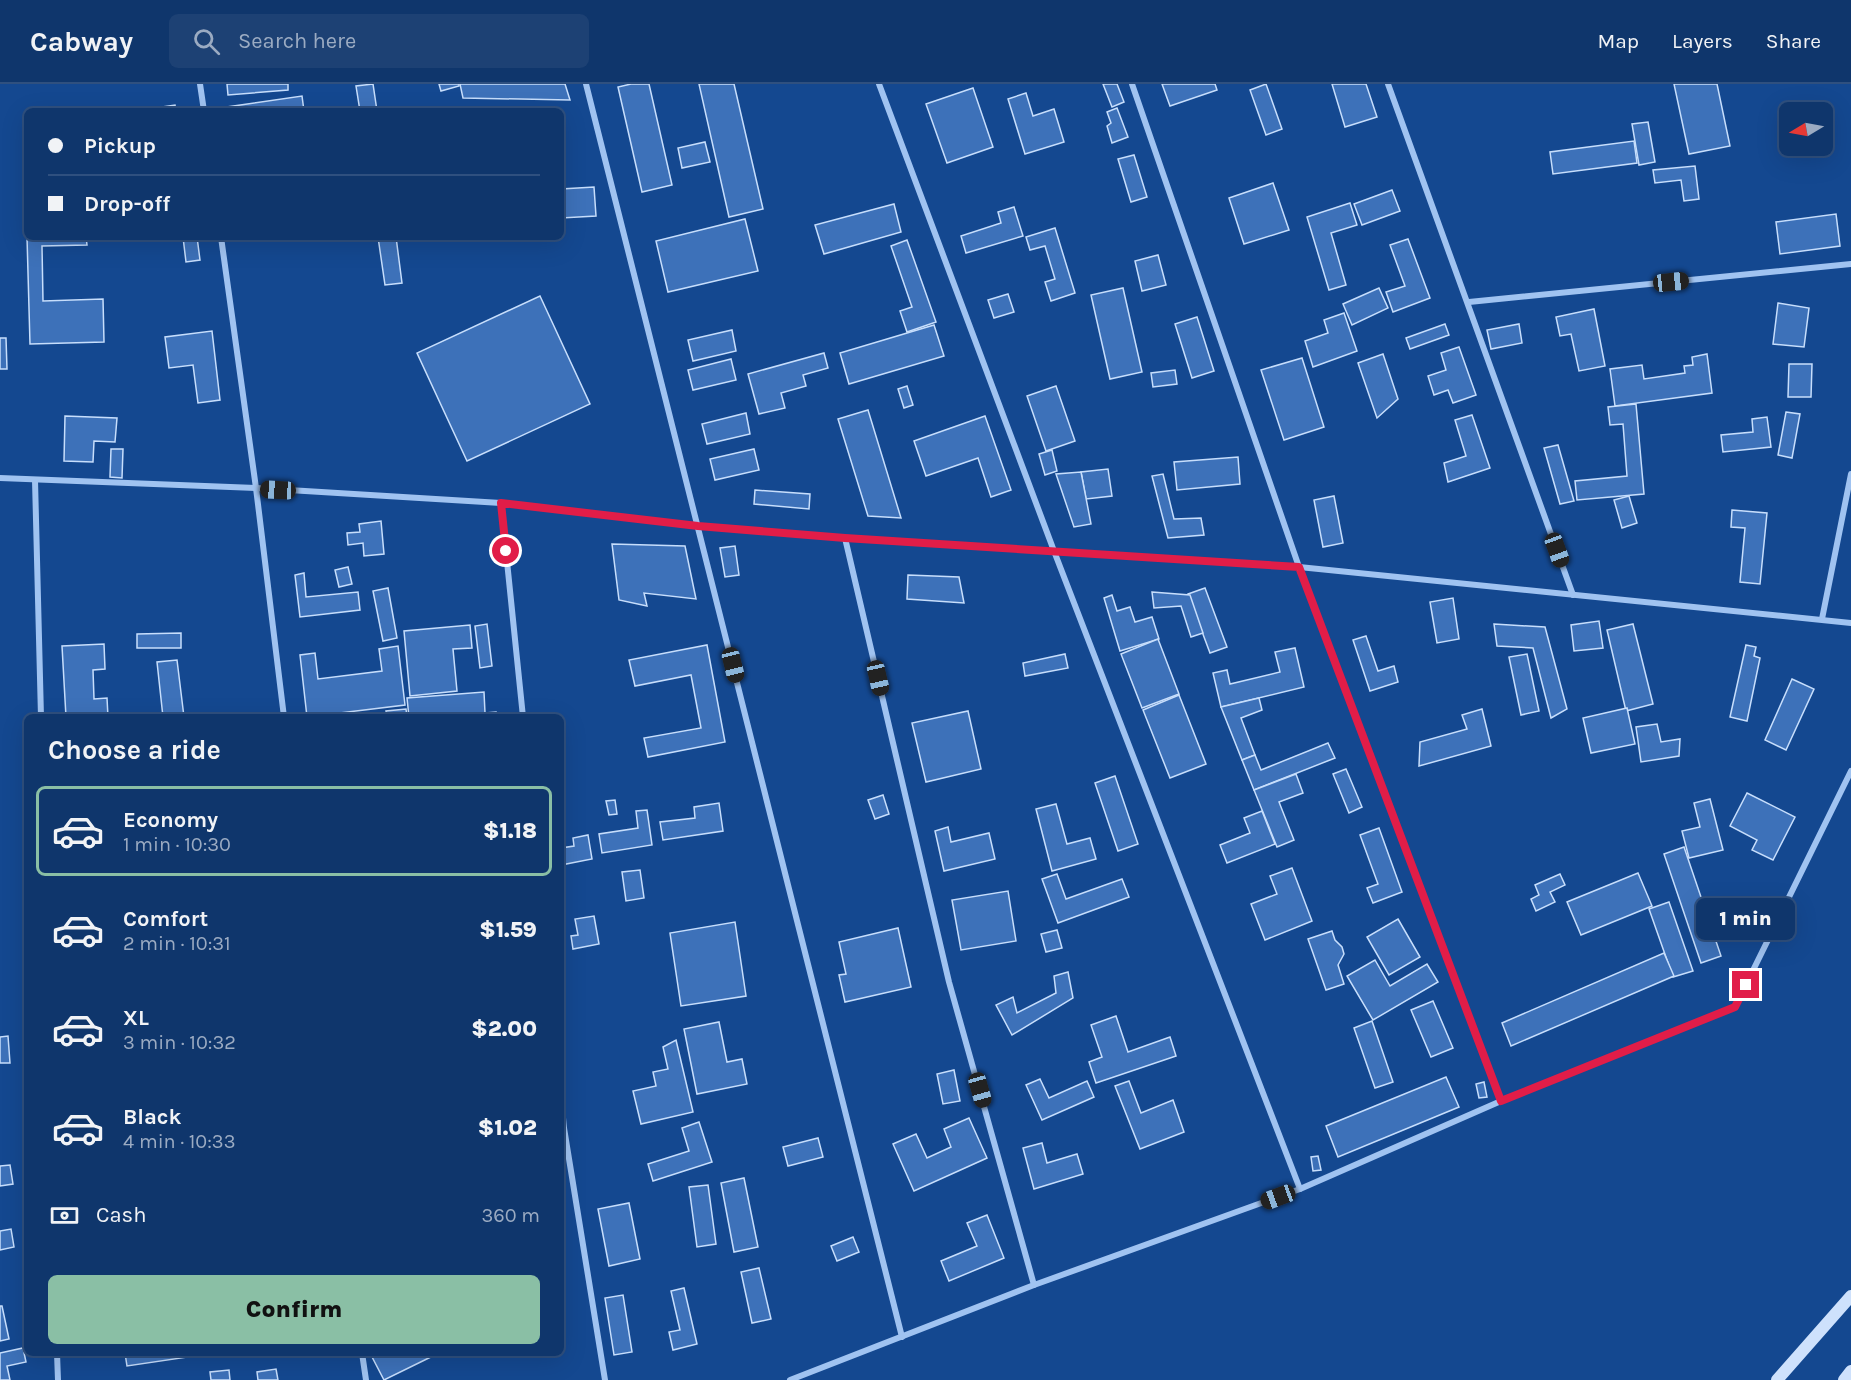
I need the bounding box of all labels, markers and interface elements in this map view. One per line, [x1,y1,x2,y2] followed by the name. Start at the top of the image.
[169,14,589,68] search box
[30,25,133,58] text: Cabway
[190,25,223,58] icon: search
[238,28,356,54] text: Search here
[1597,29,1639,53] text: Map
[1672,29,1733,53] text: Layers
[1766,29,1821,53] text: Share
[1779,102,1833,156] north arrow
[1779,102,1833,156] map controls
[84,133,156,159] text: Pickup
[84,191,170,217] text: Drop-off
[1652,271,1690,293] car
[260,480,296,500] car
[1542,530,1572,570] car
[492,537,519,564] route start
[720,645,746,685] car
[865,658,891,698] car
[48,734,221,766] text: Choose a ride
[51,804,105,858] icon: car
[123,807,218,833] text: Economy
[483,818,537,844] text: $1.18
[123,833,231,856] text: 1 min · 10:30
[1696,898,1796,940] callout: 1 min
[51,903,105,957] icon: car
[123,906,208,932] text: Comfort
[1719,907,1772,930] text: 1 min
[479,917,537,943] text: $1.59
[123,932,231,955] text: 2 min · 10:31
[1732,971,1759,998] route end
[51,1002,105,1056] icon: car
[123,1005,149,1031] text: XL
[471,1016,537,1042] text: $2.00
[123,1031,236,1054] text: 3 min · 10:32
[966,1070,994,1110] car
[51,1101,105,1155] icon: car
[123,1104,182,1130] text: Black
[478,1115,537,1141] text: $1.02
[123,1130,235,1153] text: 4 min · 10:33
[1258,1182,1298,1212] car
[48,1199,81,1232] icon: cash
[96,1202,146,1228] text: Cash
[481,1204,540,1227] text: 360 m
[48,1275,540,1344] button: Confirm

